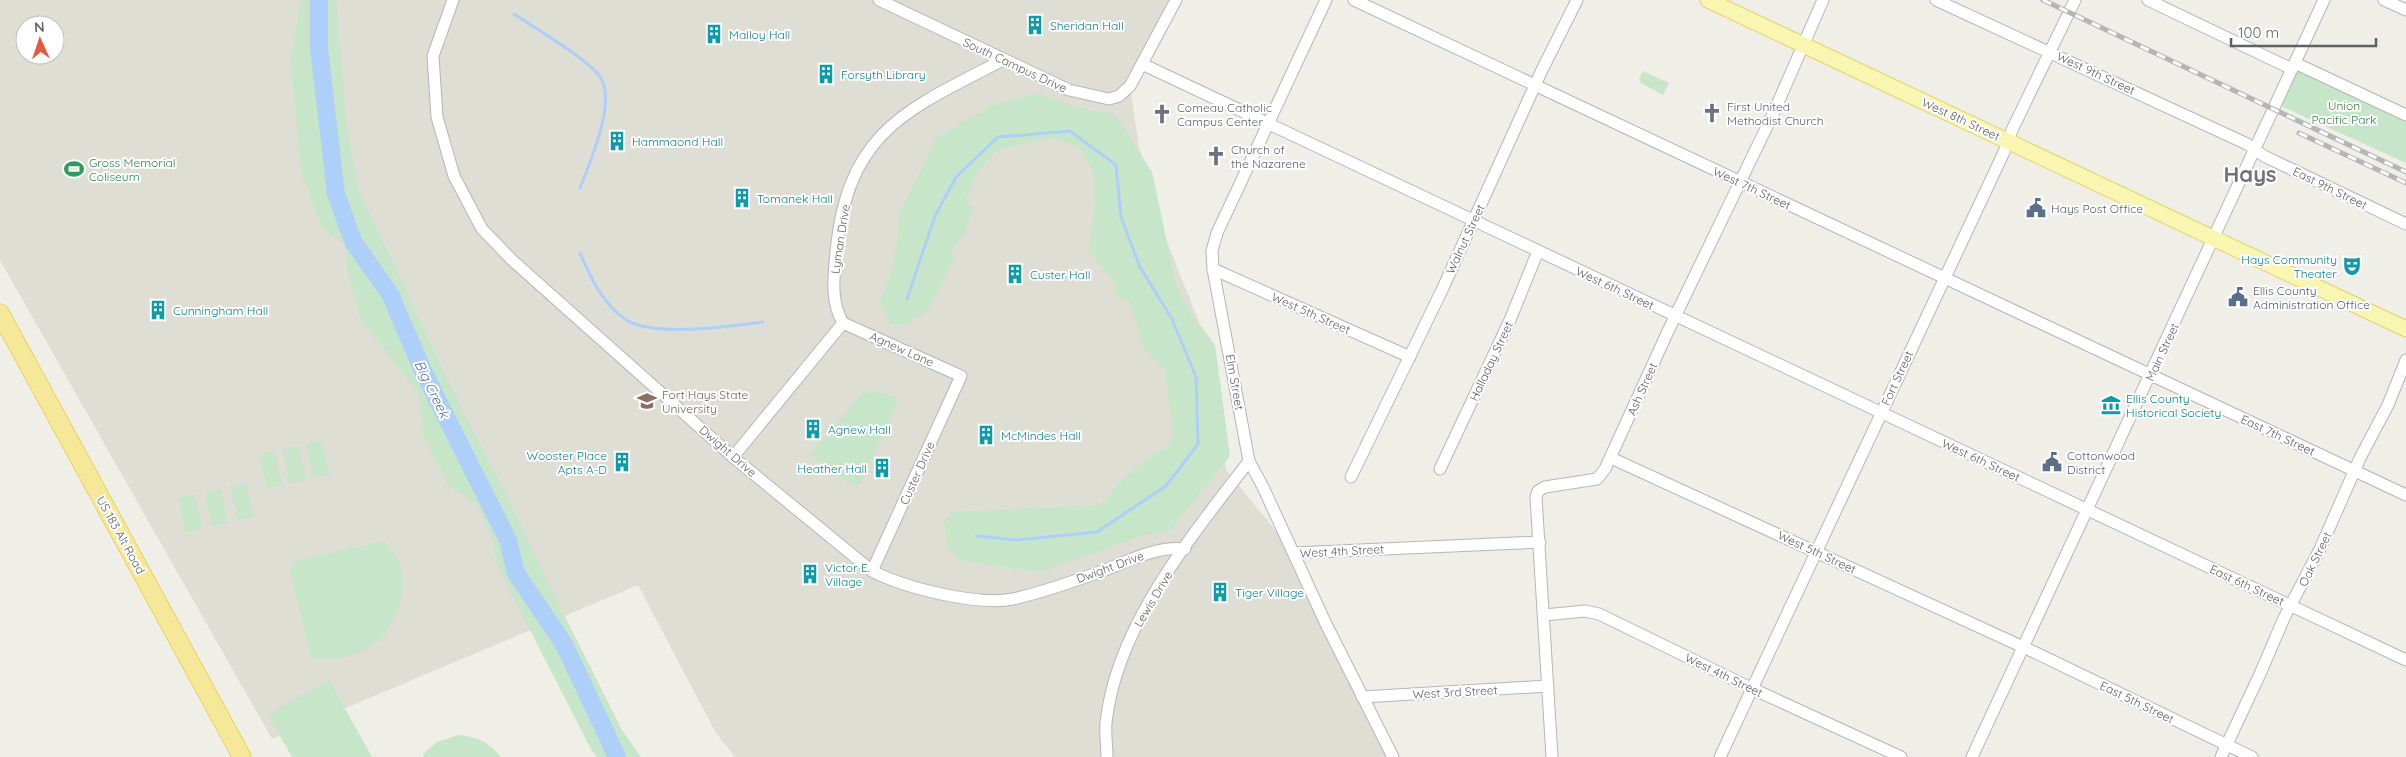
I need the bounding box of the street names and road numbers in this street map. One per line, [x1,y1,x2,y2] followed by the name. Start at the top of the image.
[961,34,1070,96] street label: South Campus Drive
[2054,48,2138,98] street label: West 9th Street
[1919,94,2003,144] street label: West 8th Street
[1711,163,1793,213] street label: West 7th Street
[2290,164,2370,212] street label: East 9th Street
[1442,202,1488,276] street label: Walnut Street
[827,203,853,275] street label: Lyman Drive
[1574,263,1656,313] street label: West 6th Street
[1269,289,1353,337] street label: West 5th Street
[1466,319,1516,403] street label: Halladay Street
[2142,320,2182,384] street label: Main Street
[868,328,937,370] street label: Agnew Lane
[1878,348,1916,408] street label: Fort Street
[1223,353,1247,411] street label: Elm Street
[1624,360,1660,418] street label: Ash Street
[2238,411,2318,459] street label: East 7th Street
[696,422,760,480] street label: Dwight Drive
[1940,435,2022,485] street label: West 6th Street
[896,439,938,507] street label: Custer Drive
[93,494,149,576] street label: US 183 Alt Road
[1775,527,1859,577] street label: West 5th Street
[2295,529,2335,589] street label: Oak Street
[1299,541,1385,561] street label: West 4th Street
[1074,548,1146,586] street label: Dwight Drive
[2207,561,2287,609] street label: East 6th Street
[1130,568,1176,630] street label: Lewis Drive
[1683,650,1765,700] street label: West 4th Street
[2098,678,2176,726] street label: East 5th Street
[1412,682,1498,702] street label: West 3rd Street

